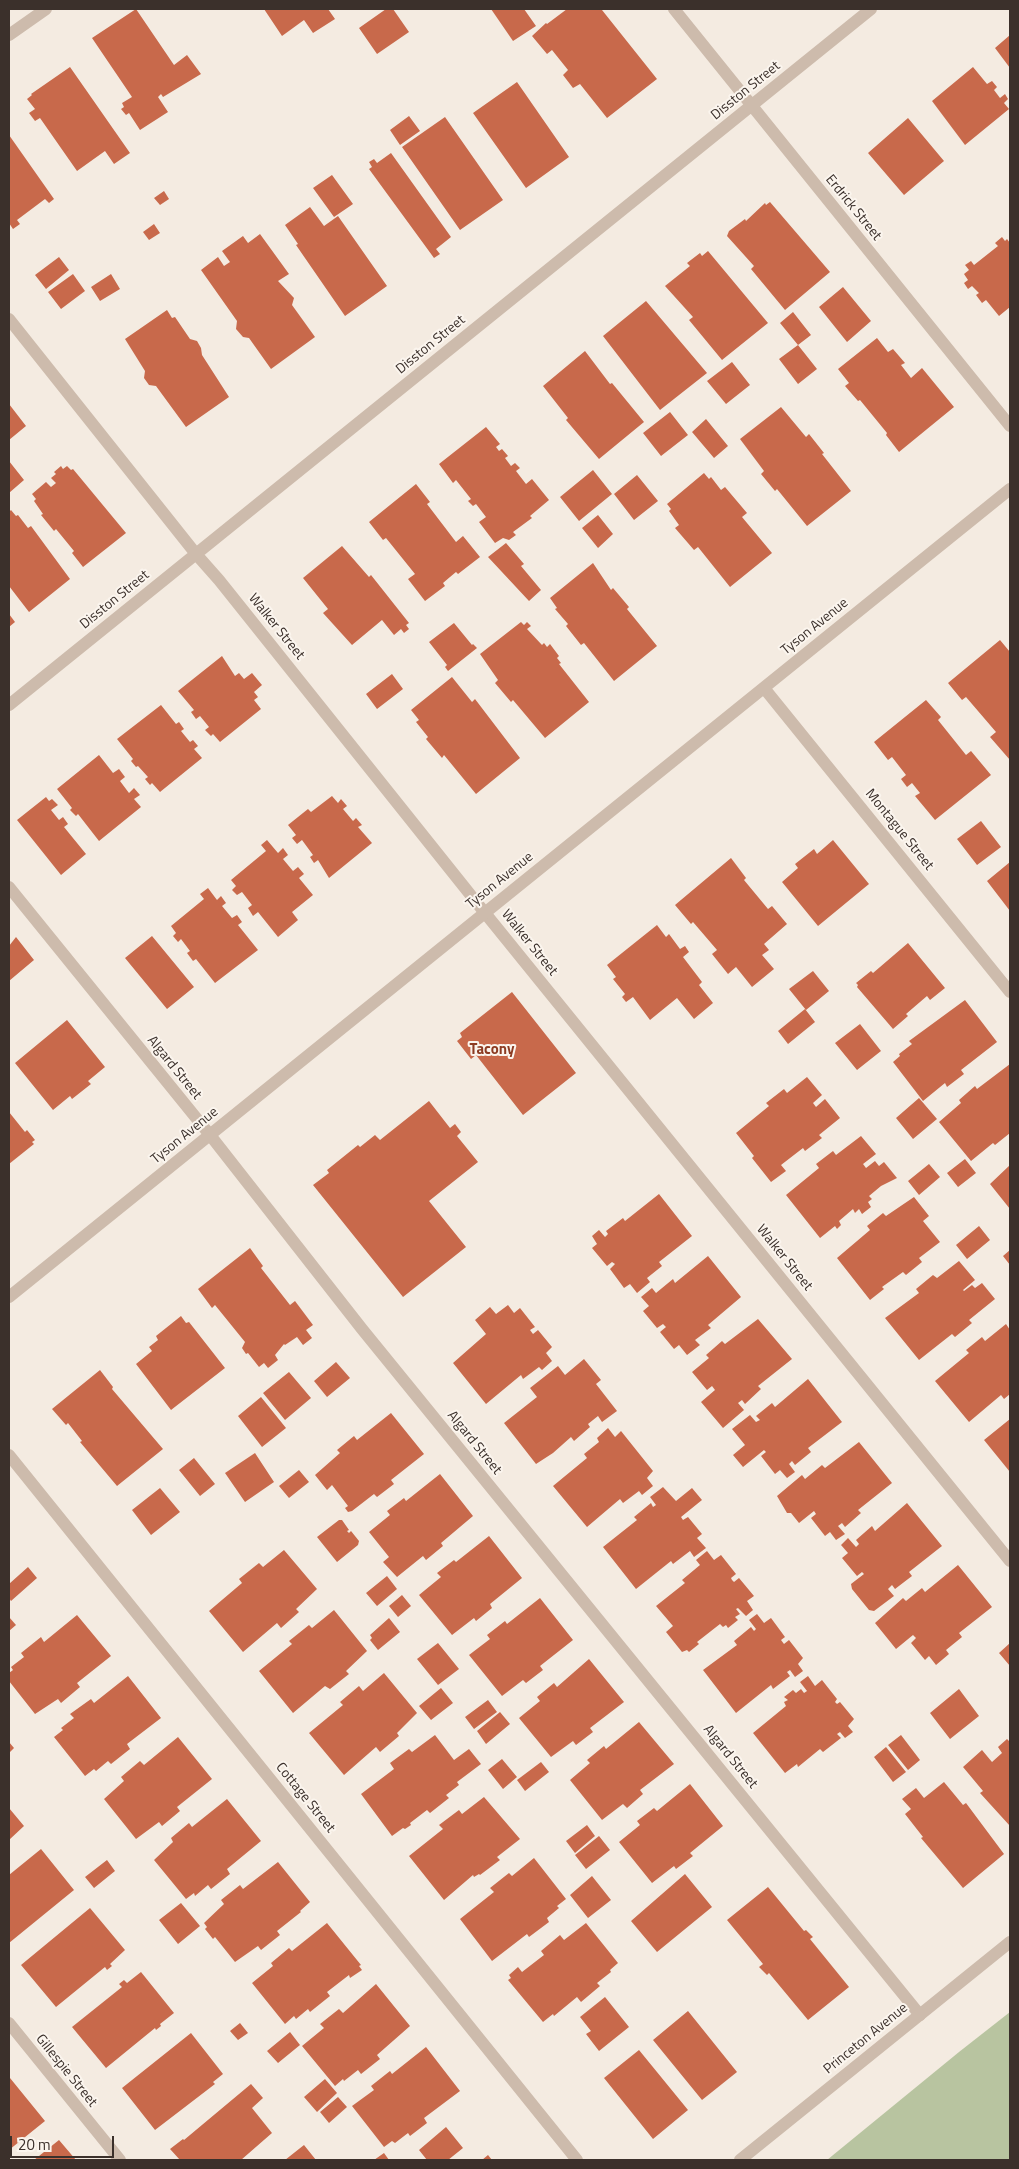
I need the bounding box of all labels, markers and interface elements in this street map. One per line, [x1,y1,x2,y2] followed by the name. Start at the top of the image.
[708,58,784,124] street label: Disston Street
[821,172,885,244] street label: Erdrick Street
[393,312,469,378] street label: Disston Street
[77,567,153,633] street label: Disston Street
[244,591,308,663] street label: Walker Street
[778,595,852,659] street label: Tyson Avenue
[861,786,937,874] street label: Montague Street
[463,849,537,913] street label: Tyson Avenue
[497,907,561,979] street label: Walker Street
[143,1033,205,1103] street label: Algard Street
[470,1041,514,1059] district label: Tacony
[148,1104,222,1168] street label: Tyson Avenue
[752,1222,816,1294] street label: Walker Street
[443,1408,505,1478] street label: Algard Street
[699,1722,761,1792] street label: Algard Street
[272,1760,338,1836] street label: Cottage Street
[821,2000,911,2078] street label: Princeton Avenue
[32,2031,100,2111] street label: Gillespie Street
[12,2126,116,2158] scale bar
[18,2133,51,2156] text: 20 m

